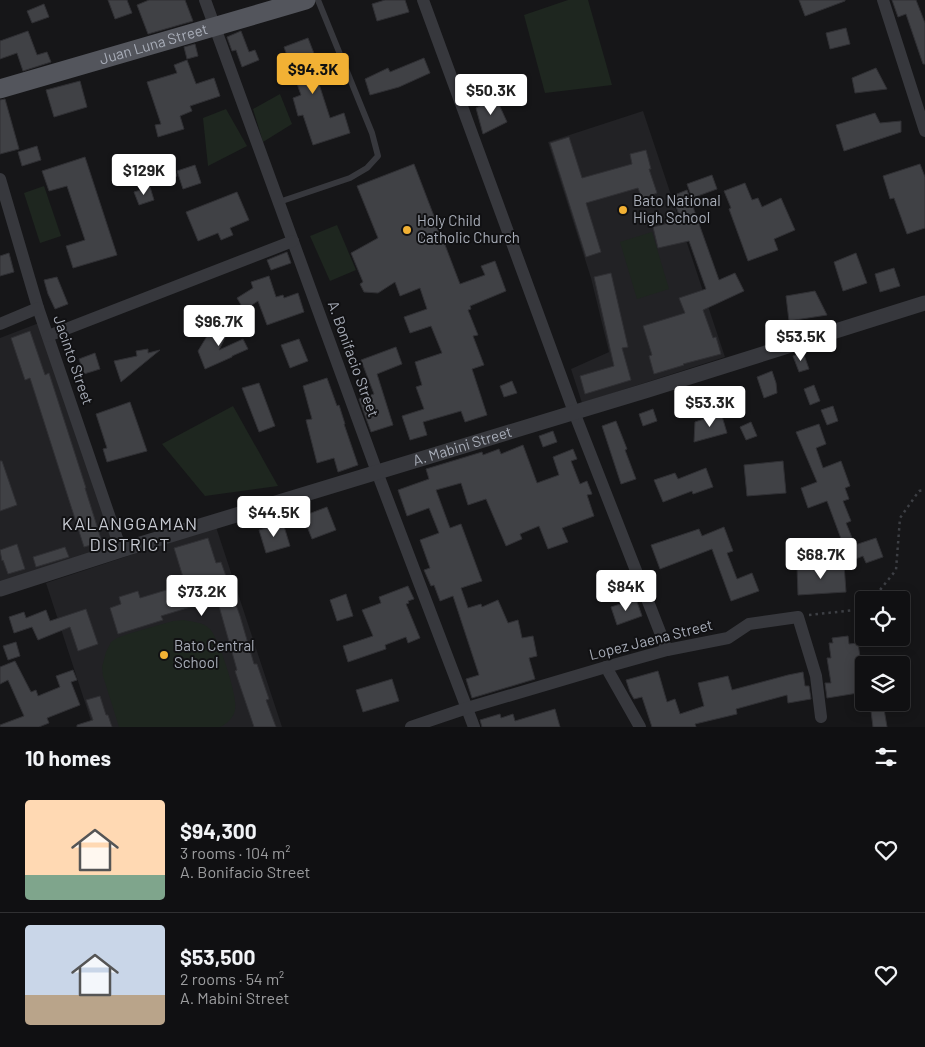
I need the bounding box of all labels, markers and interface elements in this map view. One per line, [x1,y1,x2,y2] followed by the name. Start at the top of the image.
[97,19,210,68] street label: Juan Luna Street
[272,52,354,95] pin: $94.3K
[288,59,338,78] text: $94.3K
[450,74,532,116] pin: $50.3K
[466,80,516,99] text: $50.3K
[109,154,179,196] pin: $129K
[123,160,165,179] text: $129K
[633,191,721,226] place label: Bato National High School
[617,204,629,216] marker: Bato National High School
[417,211,520,246] place label: Holy Child Catholic Church
[401,224,413,236] marker: Holy Child Catholic Church
[325,298,383,419] street label: A. Bonifacio Street
[178,304,260,347] pin: $96.7K
[195,311,243,330] text: $96.7K
[50,313,98,407] street label: Jacinto Street
[760,320,842,362] pin: $53.5K
[776,326,826,345] text: $53.5K
[669,386,751,428] pin: $53.3K
[685,392,735,411] text: $53.3K
[410,422,514,469] street label: A. Mabini Street
[233,496,315,538] pin: $44.5K
[248,502,300,521] text: $44.5K
[62,512,198,555] district label: KALANGGAMAN DISTRICT
[780,538,862,580] pin: $68.7K
[797,544,845,563] text: $68.7K
[596,570,656,612] pin: $84K
[161,574,243,617] pin: $73.2K
[607,576,645,595] text: $84K
[177,581,227,600] text: $73.2K
[855,591,910,711] map controls
[855,591,910,646] button: locate
[587,615,714,663] street label: Lopez Jaena Street
[174,636,255,671] place label: Bato Central School
[158,649,170,661] marker: Bato Central School
[855,656,910,711] button: layers
[872,743,900,771] icon: filters
[25,745,111,770] text: 10 homes
[180,818,257,843] text: $94,300
[65,820,125,880] icon: home
[872,836,900,864] icon: heart
[180,843,290,862] text: 3 rooms · 104 m²
[180,862,310,881] text: A. Bonifacio Street
[180,944,256,969] text: $53,500
[65,945,125,1005] icon: home
[872,961,900,989] icon: heart
[180,969,284,988] text: 2 rooms · 54 m²
[180,988,289,1007] text: A. Mabini Street

